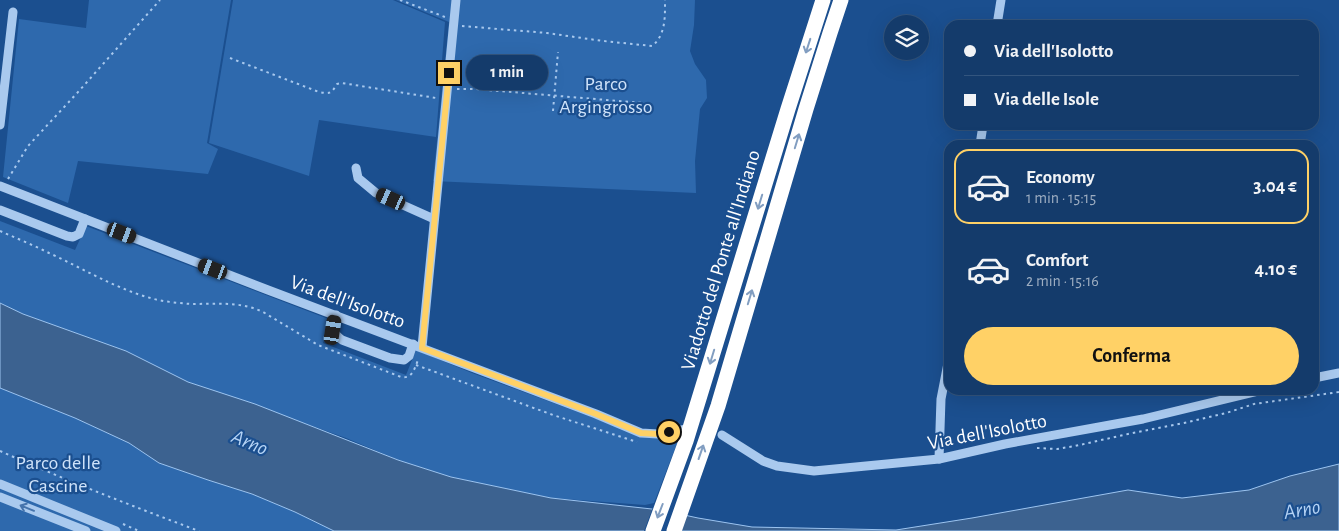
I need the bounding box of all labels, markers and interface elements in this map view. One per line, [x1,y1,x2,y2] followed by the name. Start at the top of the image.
[884,15,929,60] map controls
[884,15,929,60] button: layers
[803,38,812,54] one-way arrow
[994,42,1113,61] text: Via dell'Isolotto
[466,56,549,90] callout: 1 min
[438,62,460,84] route end
[490,64,524,80] text: 1 min
[559,74,653,117] park label: Parco Argingrosso
[994,90,1099,109] text: Via delle Isole
[792,134,802,150] one-way arrow
[678,148,764,373] street label: Viadotto del Ponte all'Indiano
[966,164,1011,209] icon: car
[1026,168,1095,187] text: Economy
[1253,177,1297,196] text: 3.04 €
[374,186,407,212] car
[1026,190,1096,206] text: 1 min · 15:15
[754,193,764,209] one-way arrow
[105,221,138,245] car
[966,247,1011,292] icon: car
[1026,251,1088,270] text: Comfort
[196,257,229,281] car
[1255,260,1297,279] text: 4.10 €
[288,272,408,332] street label: Via dell'Isolotto
[1026,273,1099,289] text: 2 min · 15:16
[745,289,755,305] one-way arrow
[323,314,342,346] car
[964,327,1299,385] button: Conferma
[706,348,716,364] one-way arrow
[926,411,1048,453] street label: Via dell'Isolotto
[658,421,680,443] route start
[228,425,271,459] water label: Arno
[697,445,706,460] one-way arrow
[16,453,100,496] park label: Parco delle Cascine
[1281,496,1322,523] water label: Arno
[20,503,35,512] one-way arrow
[655,503,665,518] one-way arrow

